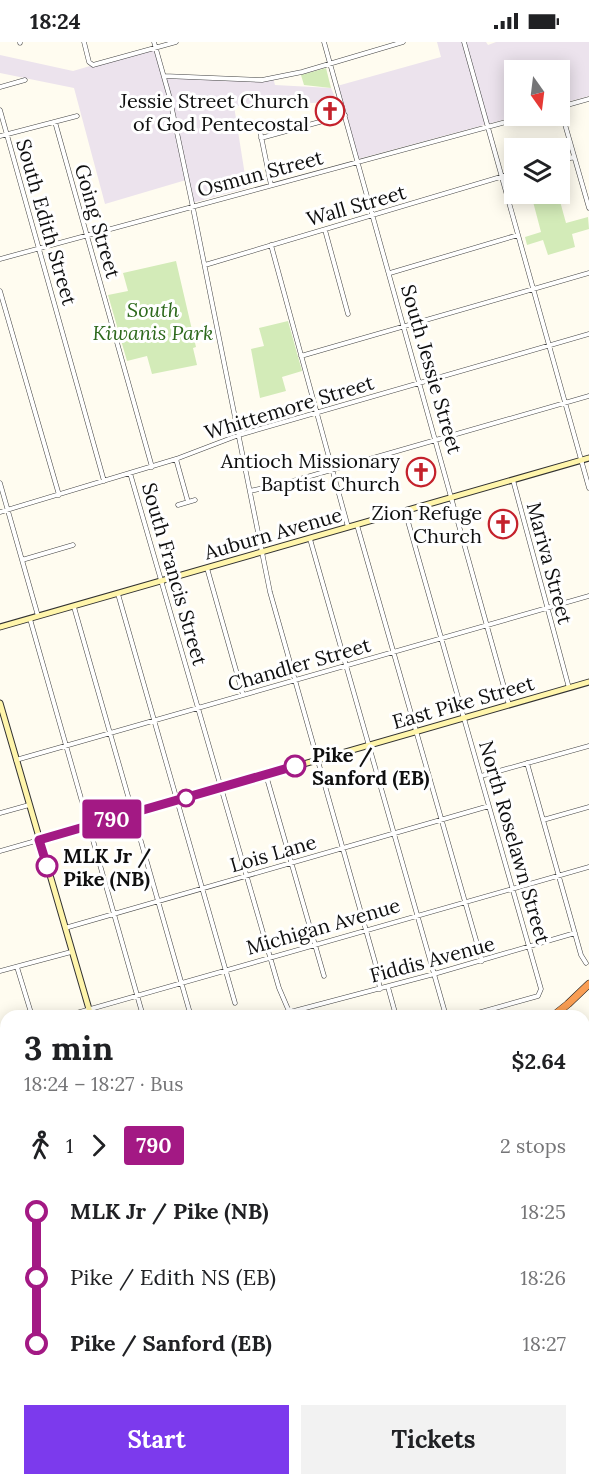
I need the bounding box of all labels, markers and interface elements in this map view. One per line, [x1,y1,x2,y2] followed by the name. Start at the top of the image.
[30,7,81,35] text: 18:24
[504,60,570,126] north arrow
[504,60,570,204] map controls
[119,88,309,136] place label: Jessie Street Church of God Pentecostal
[314,95,346,127] church icon: Jessie Street Church of God Pentecostal
[11,136,83,308] street label: South Edith Street
[504,138,570,204] button: layers
[194,144,326,202] street label: Osmun Street
[70,161,126,281] street label: Going Street
[303,179,409,231] street label: Wall Street
[396,281,468,457] street label: South Jessie Street
[93,297,213,345] park label: South Kiwanis Park
[201,369,377,445] street label: Whittemore Street
[220,448,400,496] place label: Antioch Missionary Baptist Church
[405,456,437,488] church icon: Antioch Missionary Baptist Church
[137,480,213,669] street label: South Francis Street
[522,499,578,627] street label: Mariva Street
[371,500,482,548] place label: Zion Refuge Church
[200,501,345,565] street label: Auburn Avenue
[487,508,519,540] church icon: Zion Refuge Church
[225,632,373,696] street label: Chandler Street
[389,670,537,734] street label: East Pike Street
[474,737,556,947] street label: North Roselawn Street
[312,742,430,791] place label: Pike / Sanford (EB)
[284,755,306,777] marker: Pike / Sanford (EB)
[177,789,195,807] unlabelled marker
[78,800,146,838] line badge: 790
[94,806,130,833] text: 790
[227,829,319,877] street label: Lois Lane
[63,843,151,892] place label: MLK Jr / Pike (NB)
[36,855,58,877] marker: MLK Jr / Pike (NB)
[243,892,403,960] street label: Michigan Avenue
[367,930,497,988] street label: Fiddis Avenue
[24,1027,113,1069] text: 3 min
[512,1047,566,1075] text: $2.64
[24,1071,183,1096] text: 18:24 – 18:27 · Bus
[24,1129,57,1162] icon: walk
[82,1129,115,1162] icon: forward
[136,1132,172,1159] text: 790
[66,1133,73,1158] text: 1
[500,1133,566,1158] text: 2 stops
[70,1197,268,1225] text: MLK Jr / Pike (NB)
[521,1199,566,1224] text: 18:25
[70,1263,276,1291] text: Pike / Edith NS (EB)
[520,1265,566,1290] text: 18:26
[70,1329,272,1357] text: Pike / Sanford (EB)
[523,1331,566,1356] text: 18:27
[24,1405,289,1474] button: Start
[301,1405,566,1474] button: Tickets

